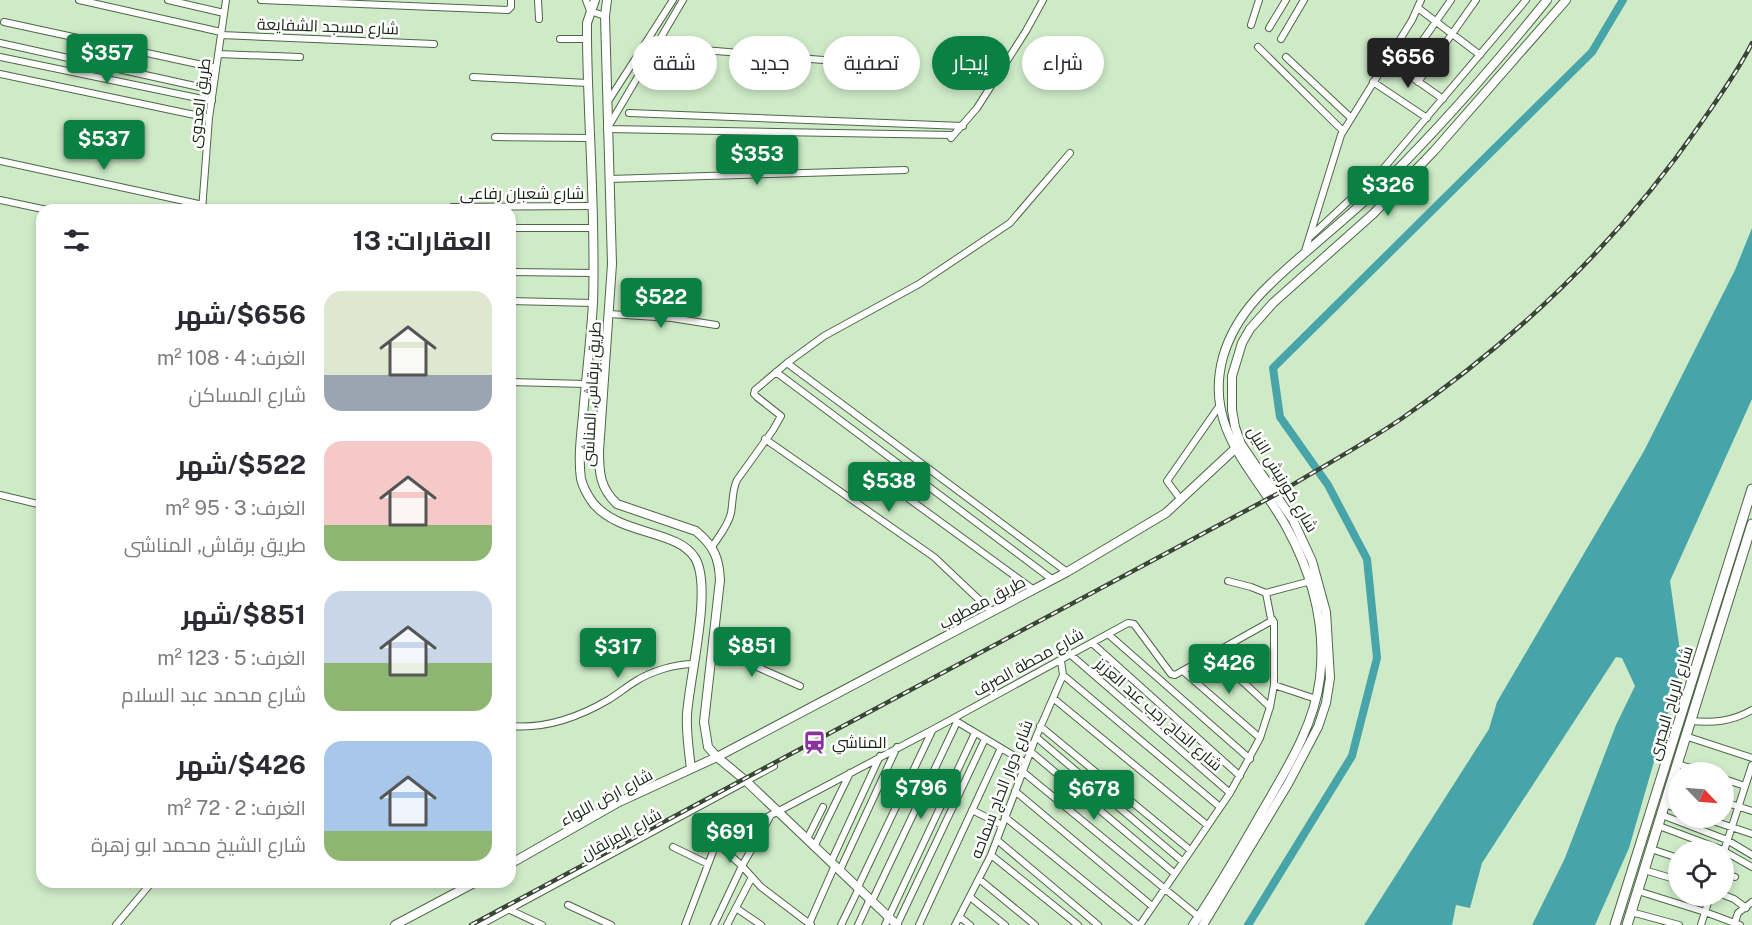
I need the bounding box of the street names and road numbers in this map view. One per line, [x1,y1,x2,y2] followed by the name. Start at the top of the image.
[257,15,399,40] street label: شارع مسجد الشفايعة
[185,57,215,149] street label: طريق العدوى
[460,184,584,205] street label: شارع شعبان رفاعى
[578,321,606,467] street label: طريق برقاش, المناشى
[1242,423,1322,537] street label: شارع كورنيش النيل
[936,572,1029,634] street label: طريق معطوب
[970,624,1088,702] street label: شارع محطة الصرف
[1644,644,1699,763] street label: شارع الرياح البحيرى
[1089,653,1226,776] street label: شارع الحاج رجب عبد العزيز
[966,717,1039,862] street label: شارع دوار الحاج سماحه
[557,765,657,832] street label: شارع ارض اللواء
[578,805,666,866] street label: شارع المزلقان

